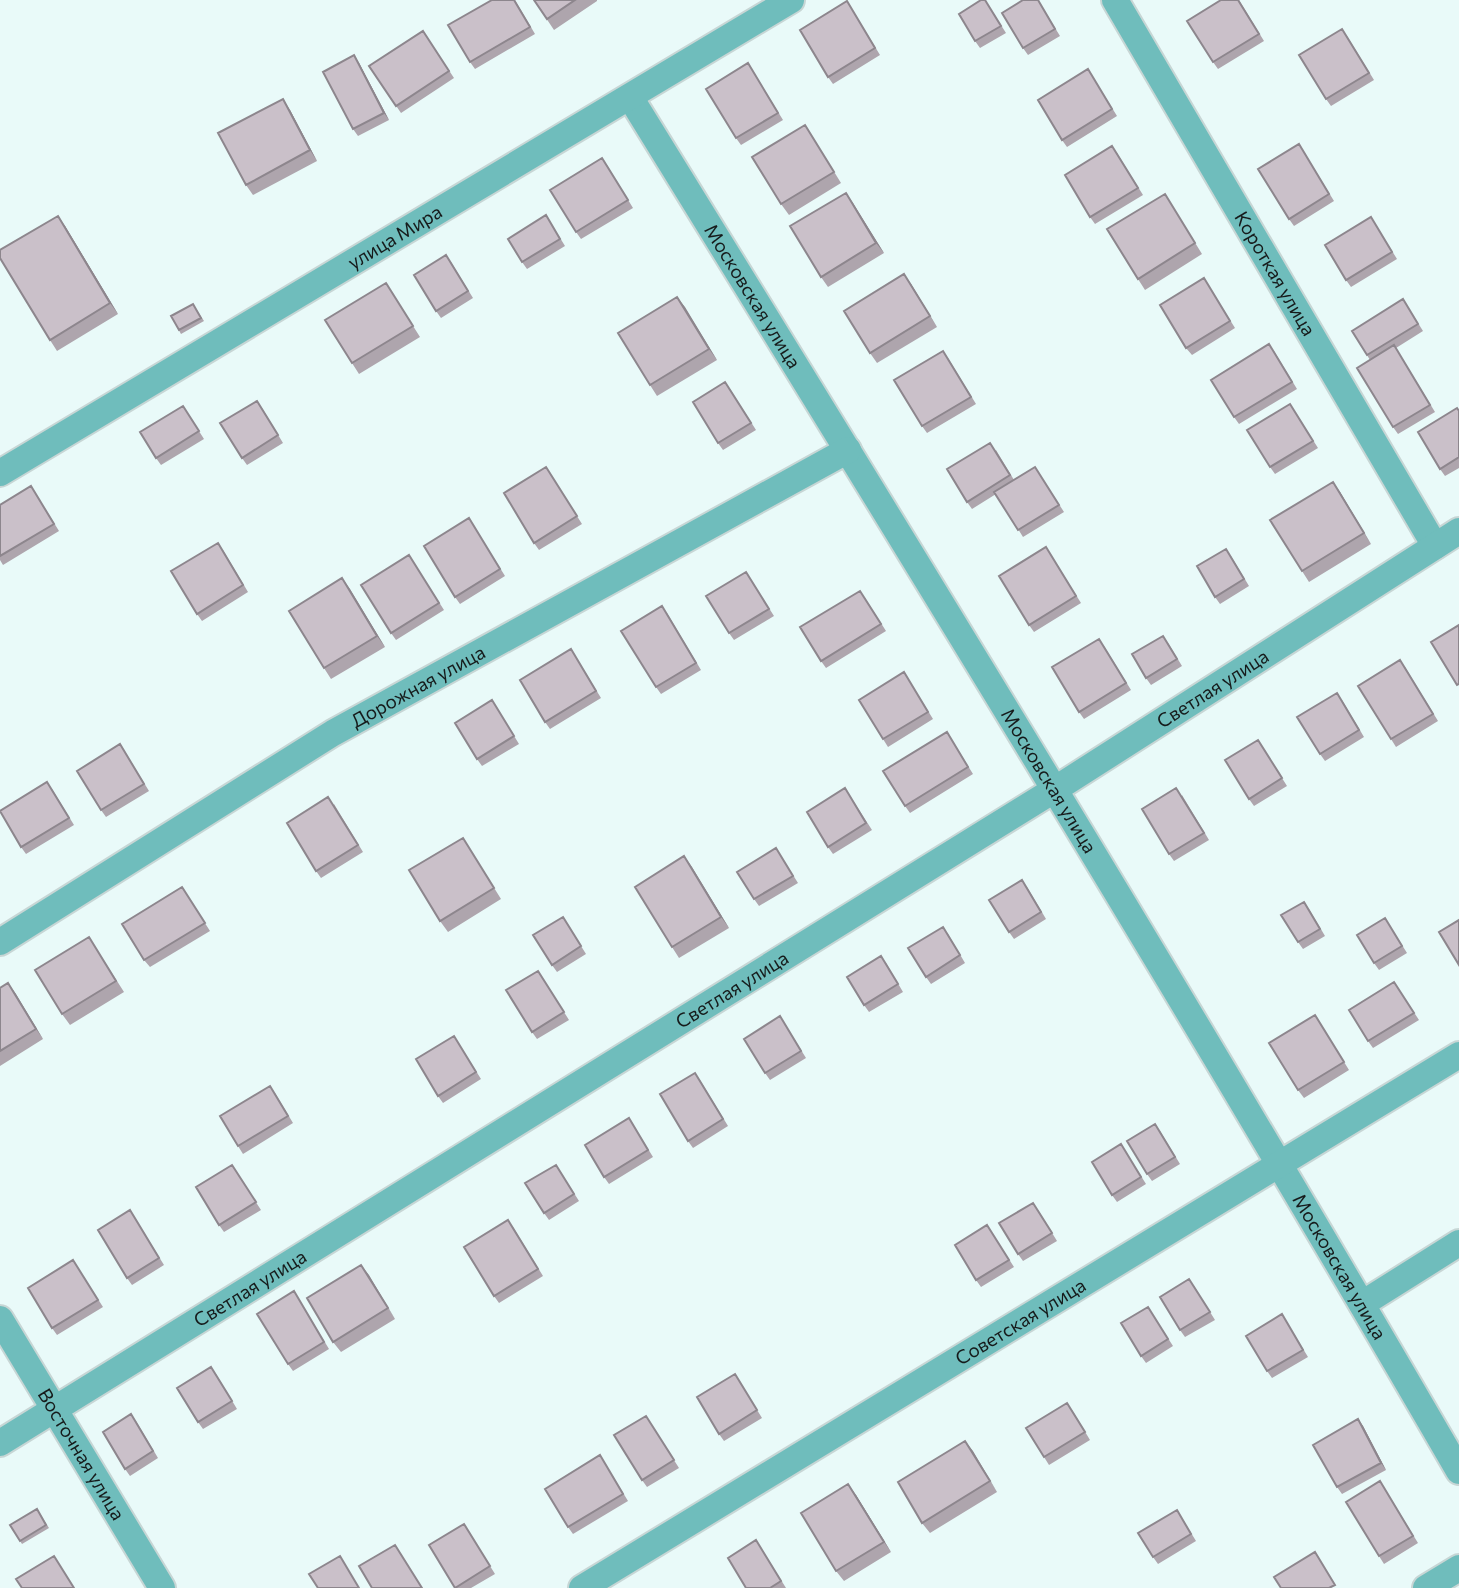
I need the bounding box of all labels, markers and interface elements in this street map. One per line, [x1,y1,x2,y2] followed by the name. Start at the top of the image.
[343,199,446,273] street label: улица Мира
[1230,207,1321,340] street label: Короткая улица
[700,220,806,372] street label: Московская улица
[346,640,489,732] street label: Дорожная улица
[1152,644,1272,732] street label: Светлая улица
[997,704,1102,857] street label: Московская улица
[671,946,792,1033] street label: Светлая улица
[1288,1189,1392,1343] street label: Московская улица
[189,1244,310,1331] street label: Светлая улица
[951,1273,1090,1370] street label: Советская улица
[33,1384,130,1524] street label: Восточная улица

